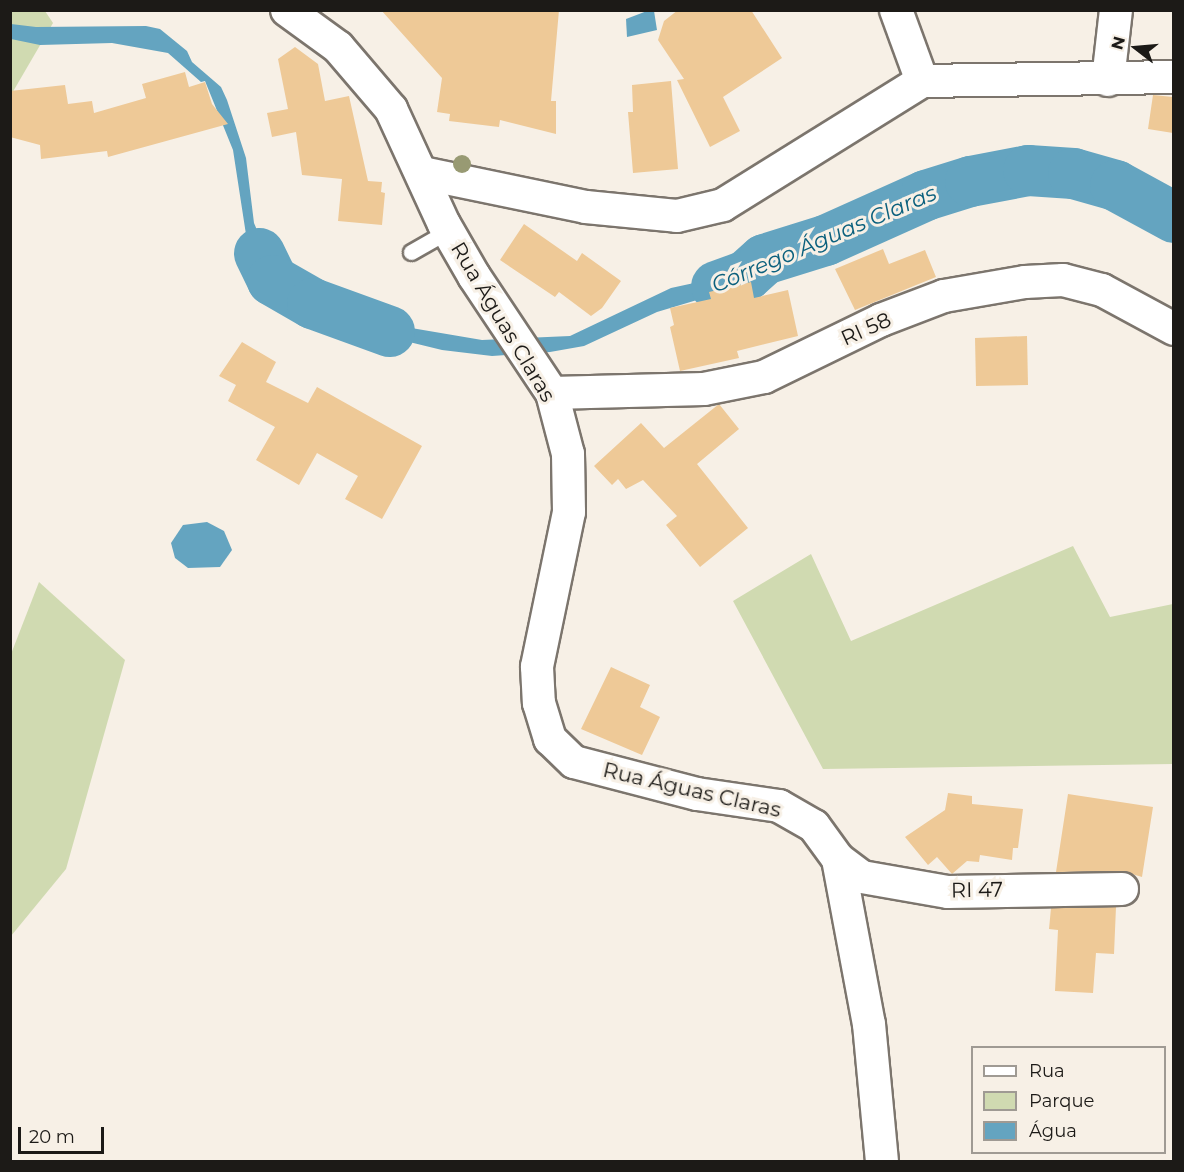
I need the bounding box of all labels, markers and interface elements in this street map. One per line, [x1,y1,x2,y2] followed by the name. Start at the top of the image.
[1106,18,1166,78] north arrow
[1107,34,1129,52] text: N
[707,180,941,298] water label: Córrego Águas Claras
[445,238,561,406] street label: Rua Águas Claras
[837,307,895,351] street label: RI 58
[601,757,783,823] street label: Rua Águas Claras
[951,877,1003,903] street label: RI 47
[971,1046,1166,1154] legend
[1029,1060,1065,1082] text: Rua
[1029,1090,1094,1112] text: Parque
[21,1115,106,1153] scale bar
[1029,1120,1077,1142] text: Água
[29,1126,75,1148] text: 20 m

